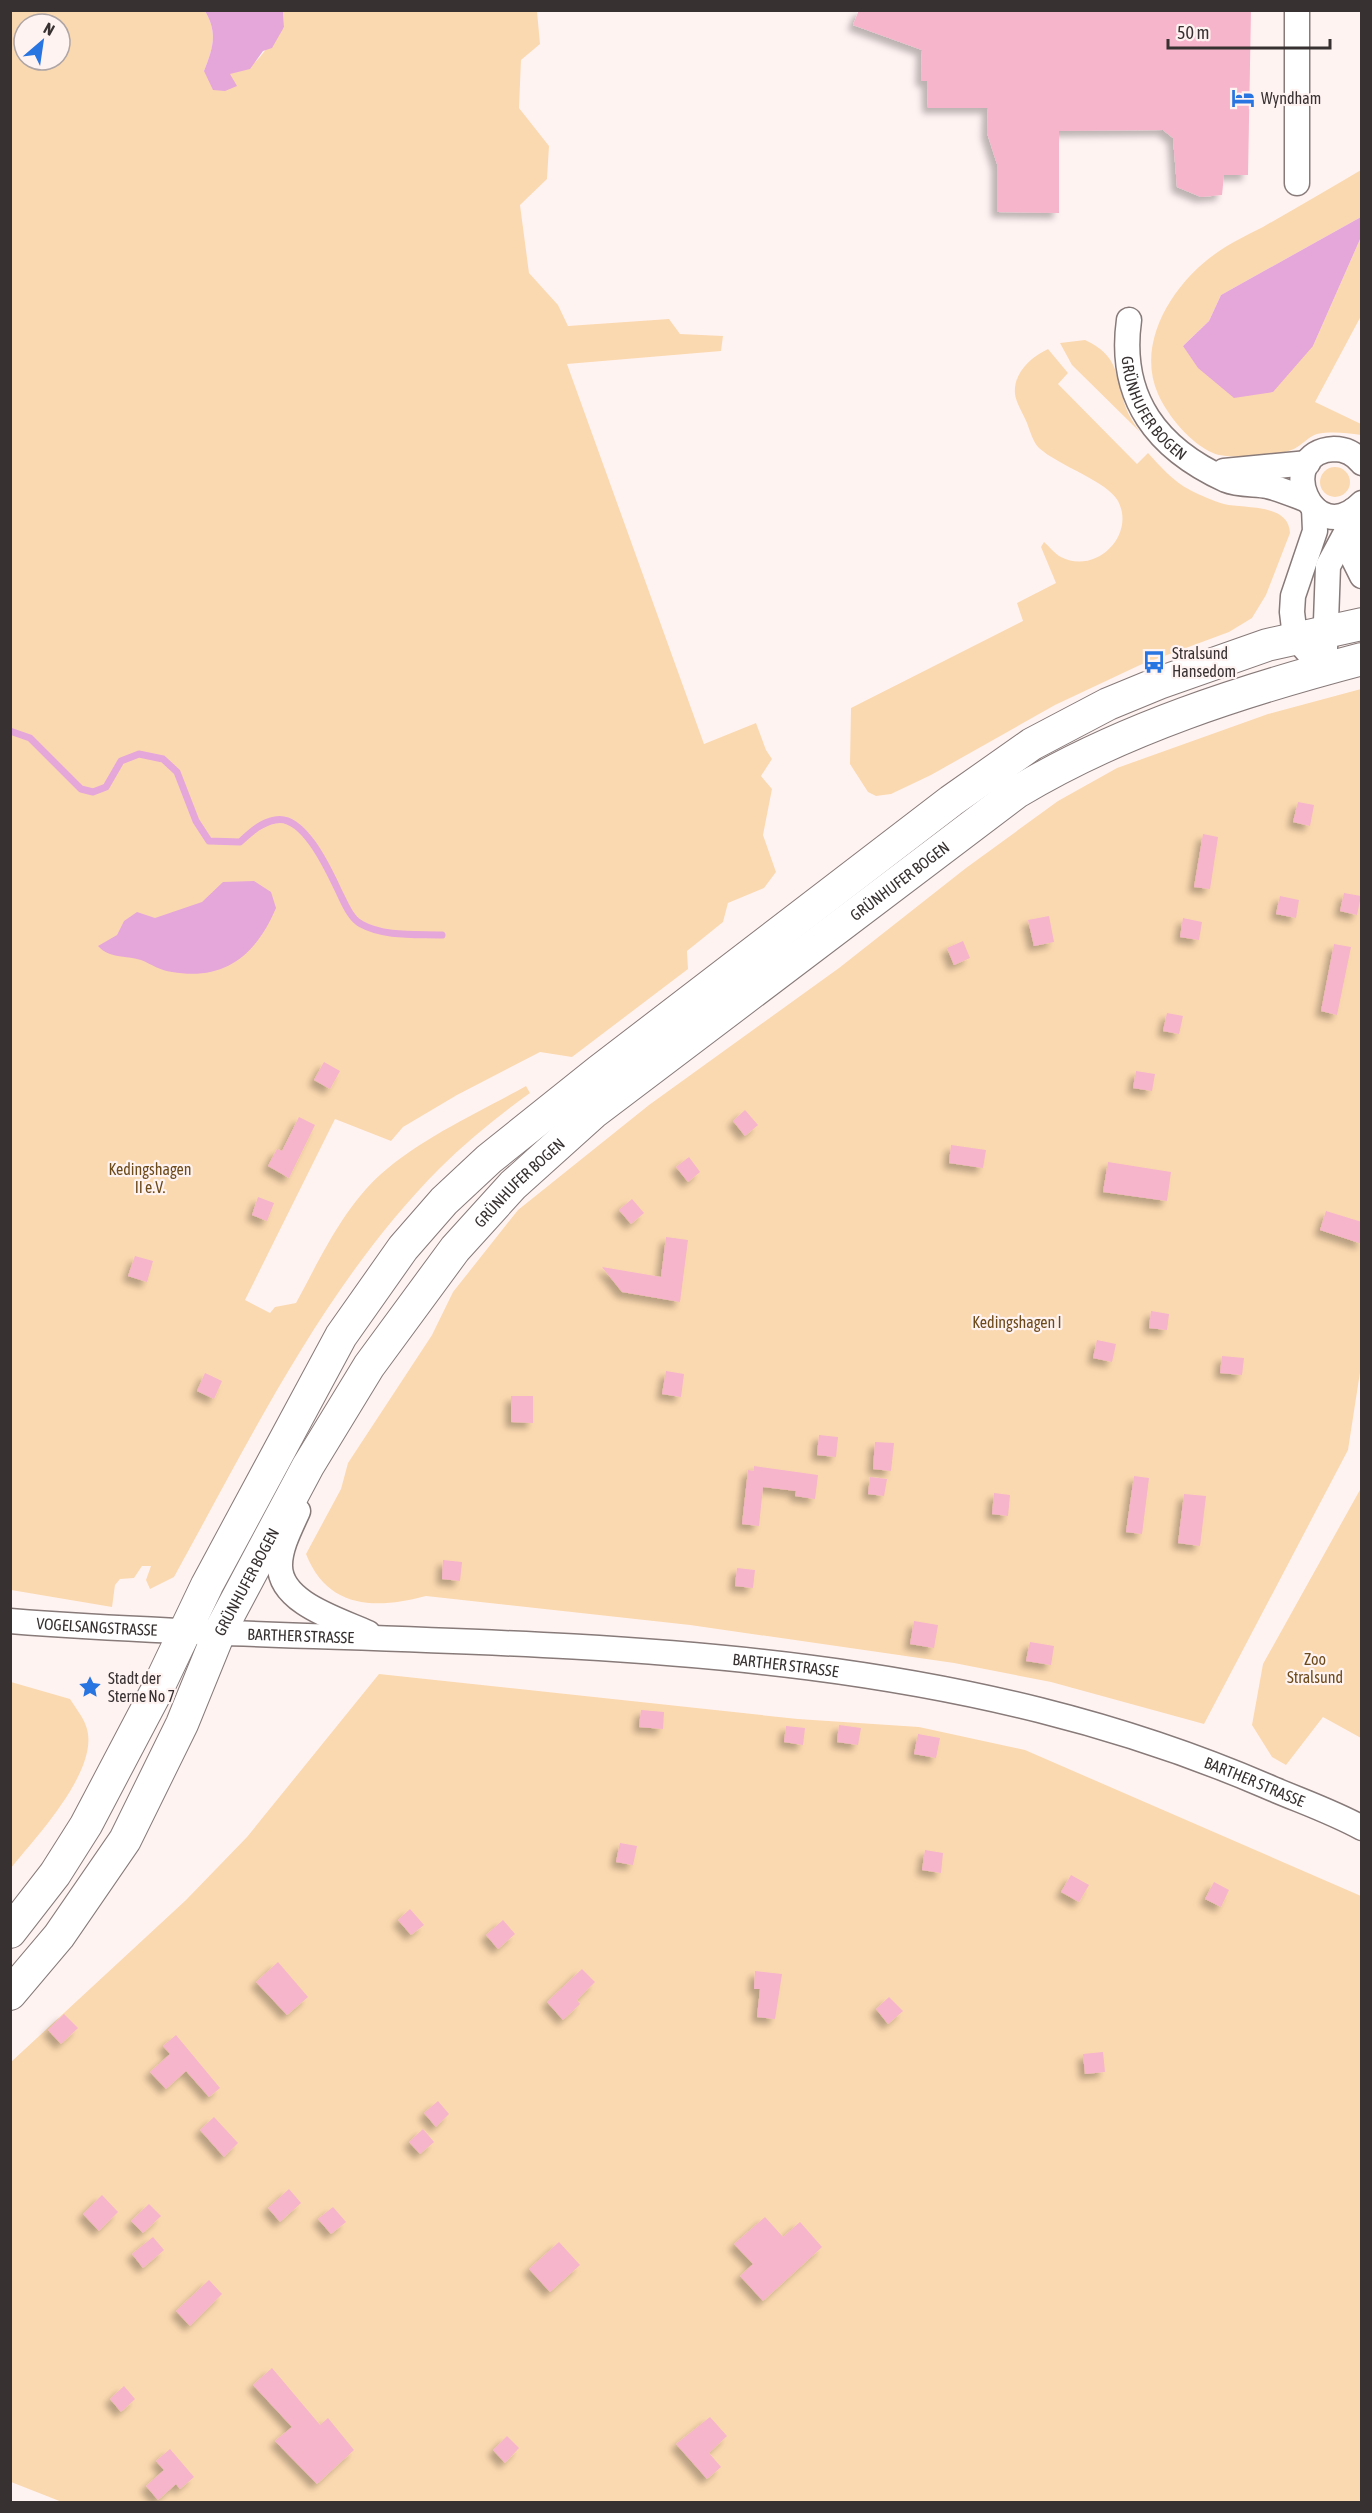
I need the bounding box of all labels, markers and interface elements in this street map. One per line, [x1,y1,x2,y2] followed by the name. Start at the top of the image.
[12,12,72,72] north arrow
[1168,12,1330,50] scale bar
[41,19,58,39] text: N
[1177,22,1209,43] text: 50 m
[1230,85,1256,111] hotel icon: Wyndham
[1261,89,1321,108] place label: Wyndham
[1119,355,1190,464] street label: GRÜNHUFER BOGEN
[1172,644,1236,680] place label: Stralsund Hansedom
[1141,649,1167,675] bus stop icon: Stralsund Hansedom
[847,838,953,924] street label: GRÜNHUFER BOGEN
[470,1134,568,1231] street label: GRÜNHUFER BOGEN
[108,1160,192,1196] park label: Kedingshagen II e.V.
[972,1313,1062,1332] park label: Kedingshagen I
[210,1525,282,1639] street label: GRÜNHUFER BOGEN
[36,1614,158,1639] street label: VOGELSANGSTRASSE
[247,1625,354,1646] street label: BARTHER STRASSE
[732,1650,840,1680] street label: BARTHER STRASSE
[1287,1650,1343,1686] park label: Zoo Stralsund
[108,1669,175,1705] place label: Stadt der Sterne No 7
[77,1674,103,1700] place icon: Stadt der Sterne No 7
[1202,1753,1308,1810] street label: BARTHER STRASSE

